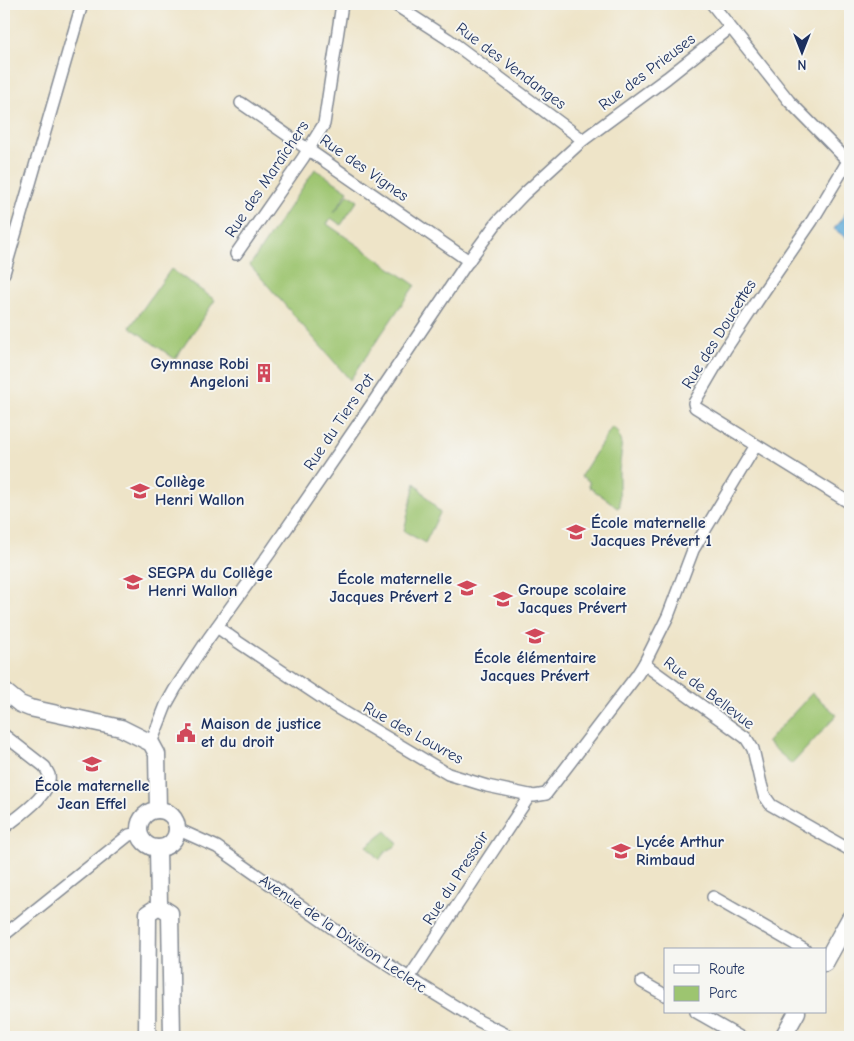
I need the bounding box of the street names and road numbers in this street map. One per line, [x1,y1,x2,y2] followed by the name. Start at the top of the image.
[453,19,570,113] street label: Rue des Vendanges
[595,30,699,114] street label: Rue des Prieuses
[221,117,313,241] street label: Rue des Maraîchers
[316,131,412,205] street label: Rue des Vignes
[678,276,760,392] street label: Rue des Doucettes
[300,370,378,474] street label: Rue du Tiers Pot
[660,653,758,733] street label: Rue de Bellevue
[360,698,466,768] street label: Rue des Louvres
[419,827,493,928] street label: Rue du Pressoir
[256,871,431,997] street label: Avenue de la Division Leclerc

